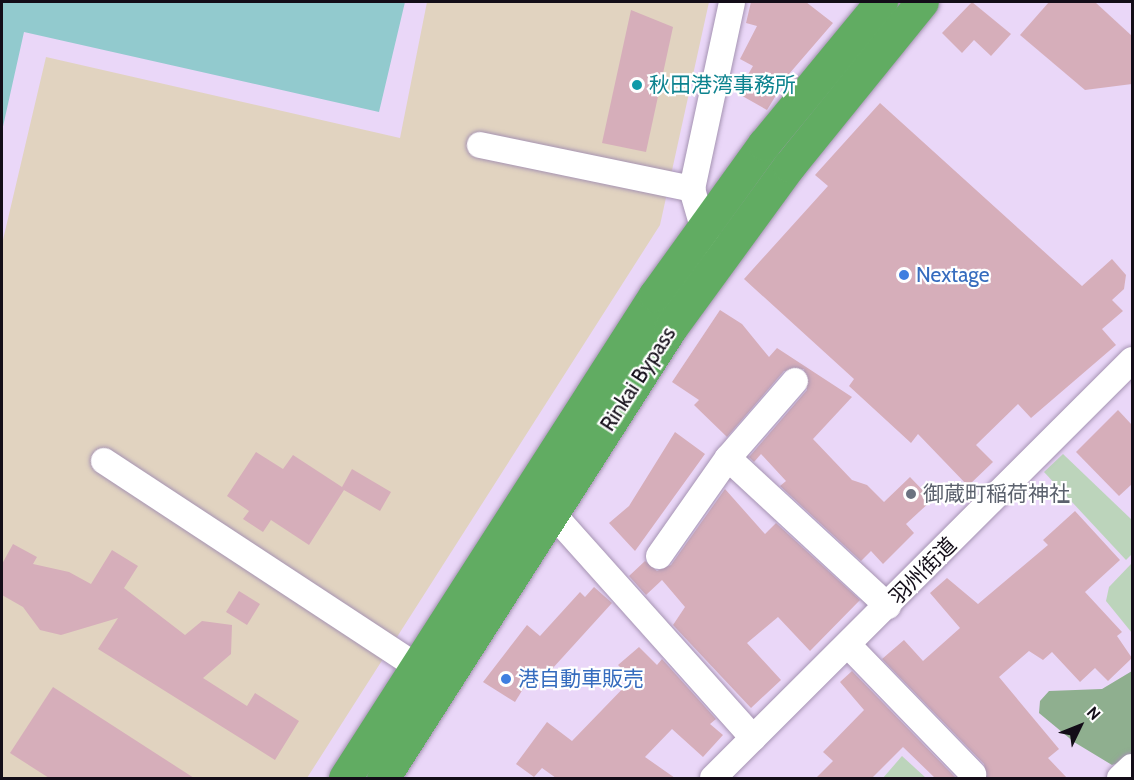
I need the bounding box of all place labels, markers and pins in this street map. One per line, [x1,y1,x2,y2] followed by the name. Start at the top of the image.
[649,72,796,98] place label: 秋田港湾事務所
[630,78,644,92] marker: 秋田港湾事務所
[916,262,989,288] place label: Nextage
[897,268,911,282] marker: Nextage
[923,481,1070,507] place label: 御蔵町稲荷神社
[904,487,918,501] marker: 御蔵町稲荷神社
[518,666,644,692] place label: 港自動車販売
[499,672,513,686] marker: 港自動車販売

